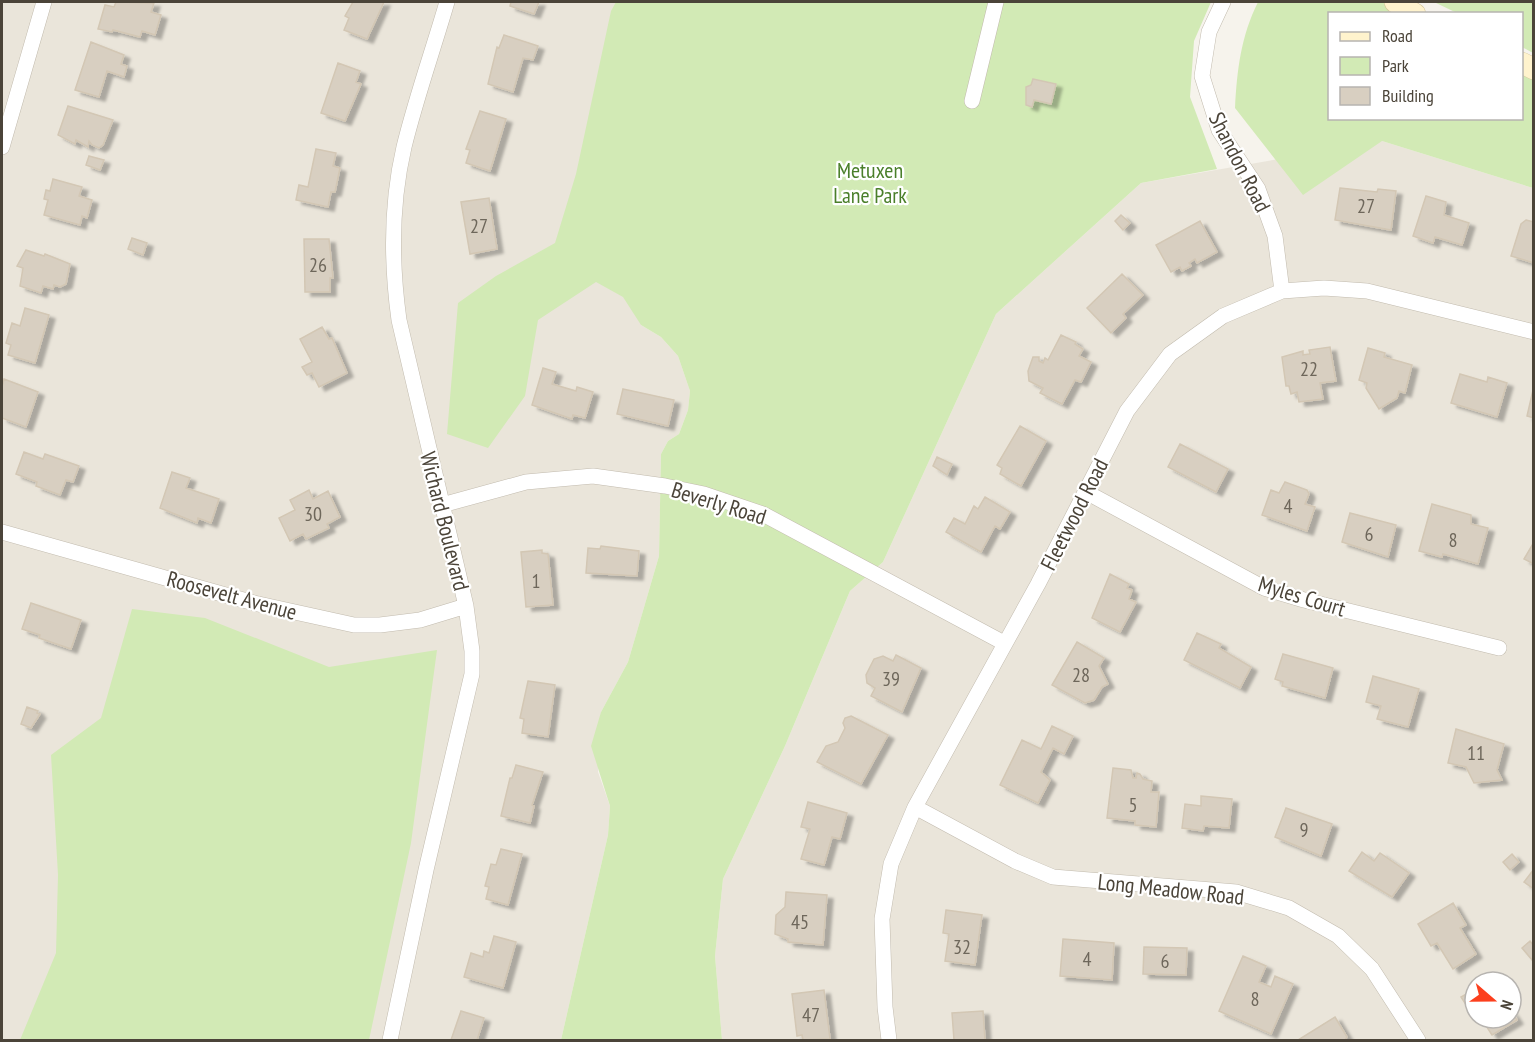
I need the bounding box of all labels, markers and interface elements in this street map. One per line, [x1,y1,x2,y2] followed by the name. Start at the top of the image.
[1328,12,1523,120] legend
[1382,24,1413,47] text: Road
[1382,54,1409,77] text: Park
[1382,84,1434,107] text: Building
[1203,107,1277,217] street label: Shandon Road
[833,156,907,209] park label: Metuxen Lane Park
[1357,193,1375,219] house number: 27
[470,213,488,239] house number: 27
[309,252,327,278] house number: 26
[1300,356,1318,382] house number: 22
[414,449,476,593] street label: Wichard Boulevard
[1034,453,1114,575] street label: Fleetwood Road
[668,475,770,531] street label: Beverly Road
[1284,493,1293,519] house number: 4
[304,501,322,527] house number: 30
[1365,521,1374,547] house number: 6
[1449,527,1458,553] house number: 8
[164,564,300,626] street label: Roosevelt Avenue
[532,568,541,594] house number: 1
[1255,569,1349,623] street label: Myles Court
[1072,662,1090,688] house number: 28
[882,666,900,692] house number: 39
[1467,740,1485,766] house number: 11
[1129,792,1138,818] house number: 5
[1300,817,1309,843] house number: 9
[1096,867,1246,911] street label: Long Meadow Road
[791,909,809,935] house number: 45
[953,934,971,960] house number: 32
[1083,946,1092,972] house number: 4
[1161,948,1170,974] house number: 6
[1463,970,1523,1030] north arrow
[1251,986,1260,1012] house number: 8
[1496,998,1518,1013] text: N
[802,1002,820,1028] house number: 47

